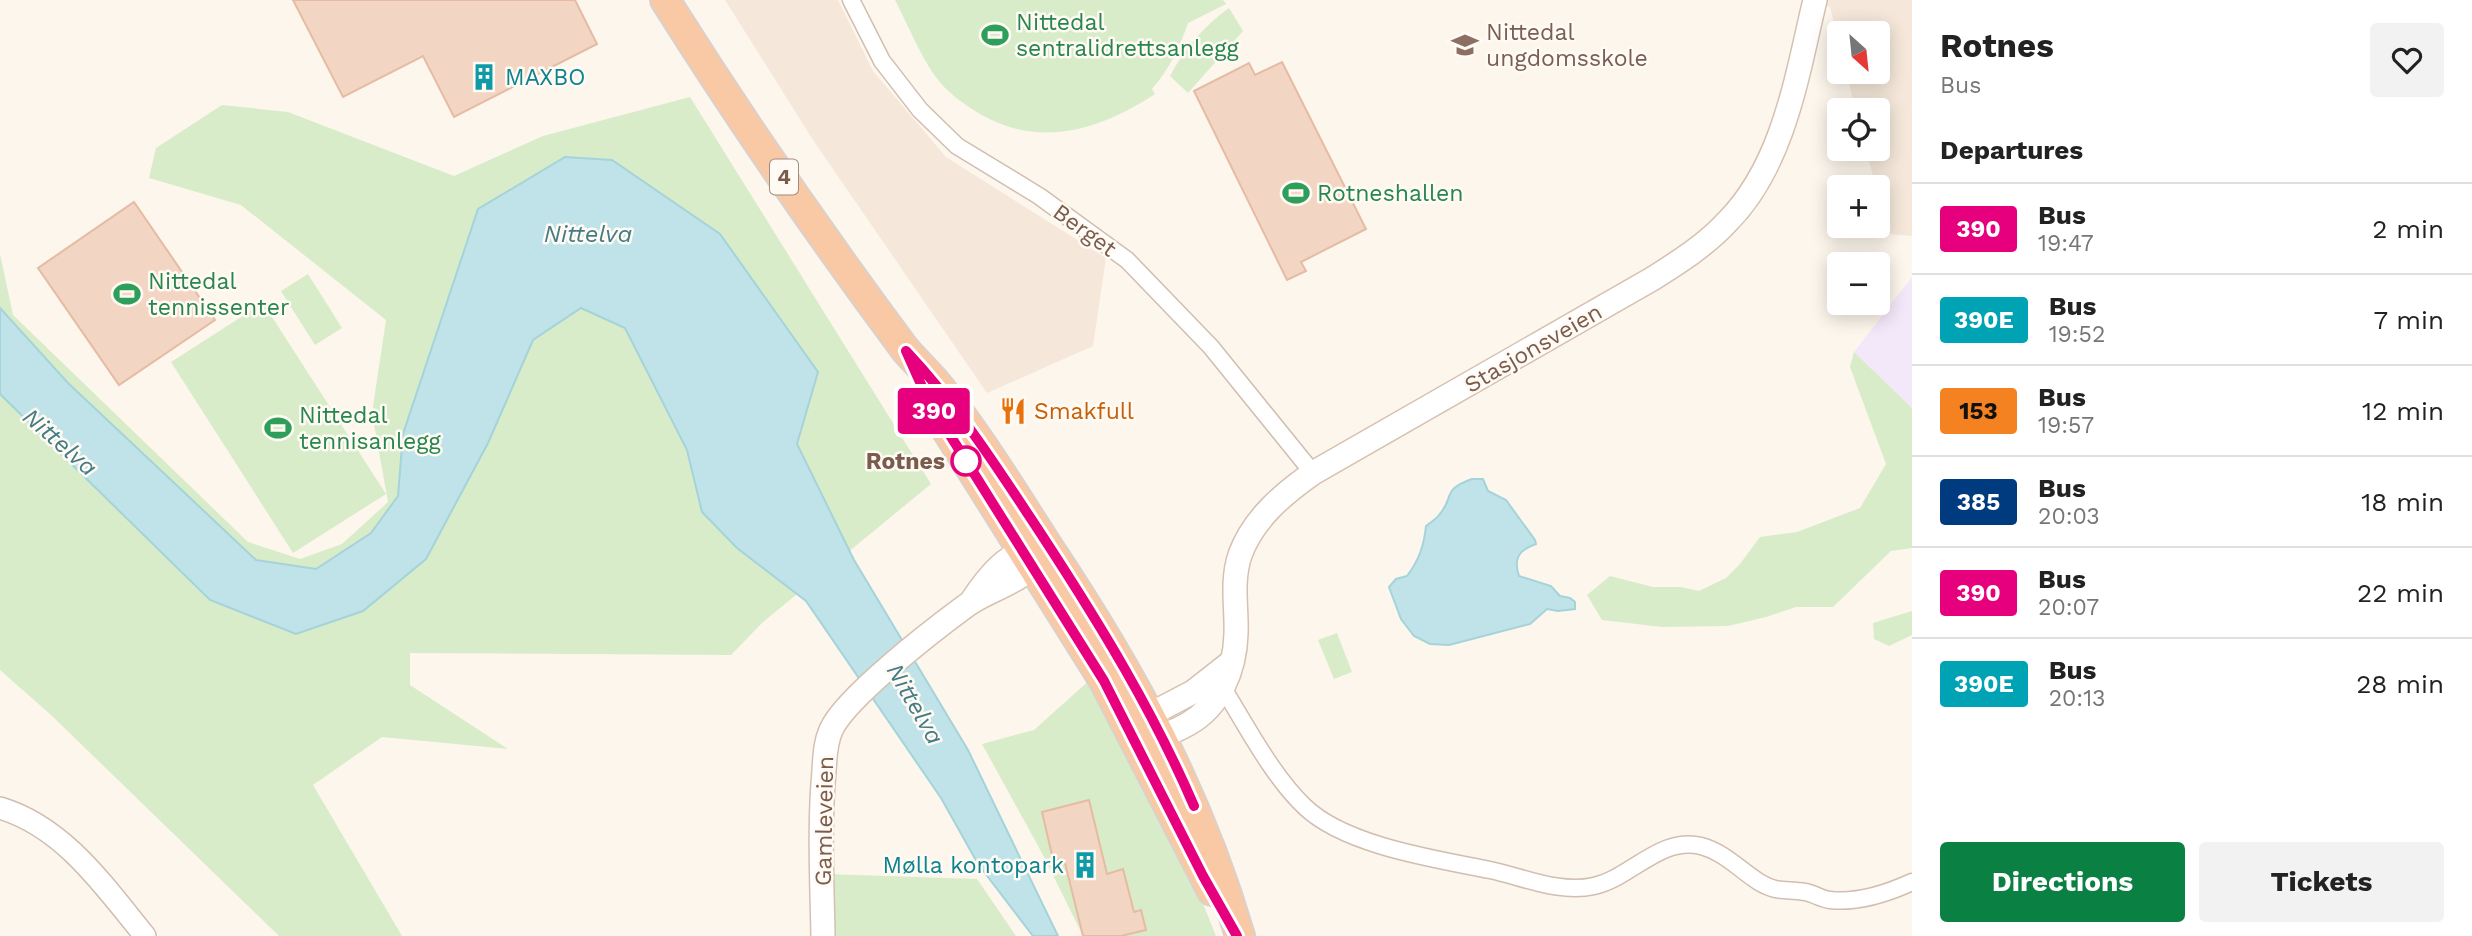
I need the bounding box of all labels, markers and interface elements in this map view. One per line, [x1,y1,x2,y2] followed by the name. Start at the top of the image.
[1016,9,1239,62] place label: Nittedal sentralidrettsanlegg
[1486,19,1648,72] place label: Nittedal ungdomsskole
[980,20,1010,50] sports icon: Nittedal sentralidrettsanlegg
[1827,21,1890,84] north arrow
[1827,21,1890,315] map controls
[2370,23,2444,97] button: heart
[1940,26,2054,65] text: Rotnes
[1450,30,1480,60] school or university icon: Nittedal ungdomsskole
[469,62,499,92] building icon: MAXBO
[505,64,585,91] place label: MAXBO
[1940,72,1981,99] text: Bus
[1827,98,1890,161] button: locate
[1940,135,2083,165] text: Departures
[770,160,798,194] road number: 4
[1827,175,1890,238] button: +
[1281,178,1311,208] sports icon: Rotneshallen
[1317,180,1464,207] place label: Rotneshallen
[1048,198,1122,263] street label: Berget
[2038,200,2086,230] text: Bus
[2372,214,2444,244] text: 2 min
[1956,215,2001,243] text: 390
[544,220,633,248] water label: Nittelva
[2038,230,2094,257] text: 19:47
[1827,252,1890,315] button: −
[148,268,289,321] place label: Nittedal tennissenter
[112,279,142,309] sports icon: Nittedal tennissenter
[2049,291,2096,321] text: Bus
[1460,298,1607,399] street label: Stasjonsveien
[2374,305,2444,335] text: 7 min
[1954,306,2014,334] text: 390E
[2049,321,2105,348] text: 19:52
[2038,382,2086,412] text: Bus
[894,388,974,434] line badge: 390
[998,396,1028,426] restaurant icon: Smakfull
[2362,396,2444,426] text: 12 min
[912,397,956,425] text: 390
[1959,397,1998,425] text: 153
[1034,398,1134,425] place label: Smakfull
[17,402,103,482] water label: Nittelva
[299,402,441,455] place label: Nittedal tennisanlegg
[2038,412,2094,439] text: 19:57
[263,413,293,443] sports icon: Nittedal tennisanlegg
[951,446,981,476] marker: Rotnes
[866,448,945,475] place label: Rotnes
[2038,473,2086,503] text: Bus
[2361,487,2444,517] text: 18 min
[1957,488,2000,516] text: 385
[2038,503,2100,530] text: 20:03
[2038,564,2086,594] text: Bus
[2357,578,2444,608] text: 22 min
[1956,579,2001,607] text: 390
[2038,594,2099,621] text: 20:07
[2049,655,2096,685] text: Bus
[881,659,949,750] water label: Nittelva
[2356,669,2444,699] text: 28 min
[1954,670,2014,698] text: 390E
[2049,685,2106,712] text: 20:13
[810,756,839,886] street label: Gamleveien
[1940,842,2185,922] button: Directions
[2199,842,2444,922] button: Tickets
[1070,850,1100,880] building icon: Mølla kontopark
[883,852,1064,879] place label: Mølla kontopark

